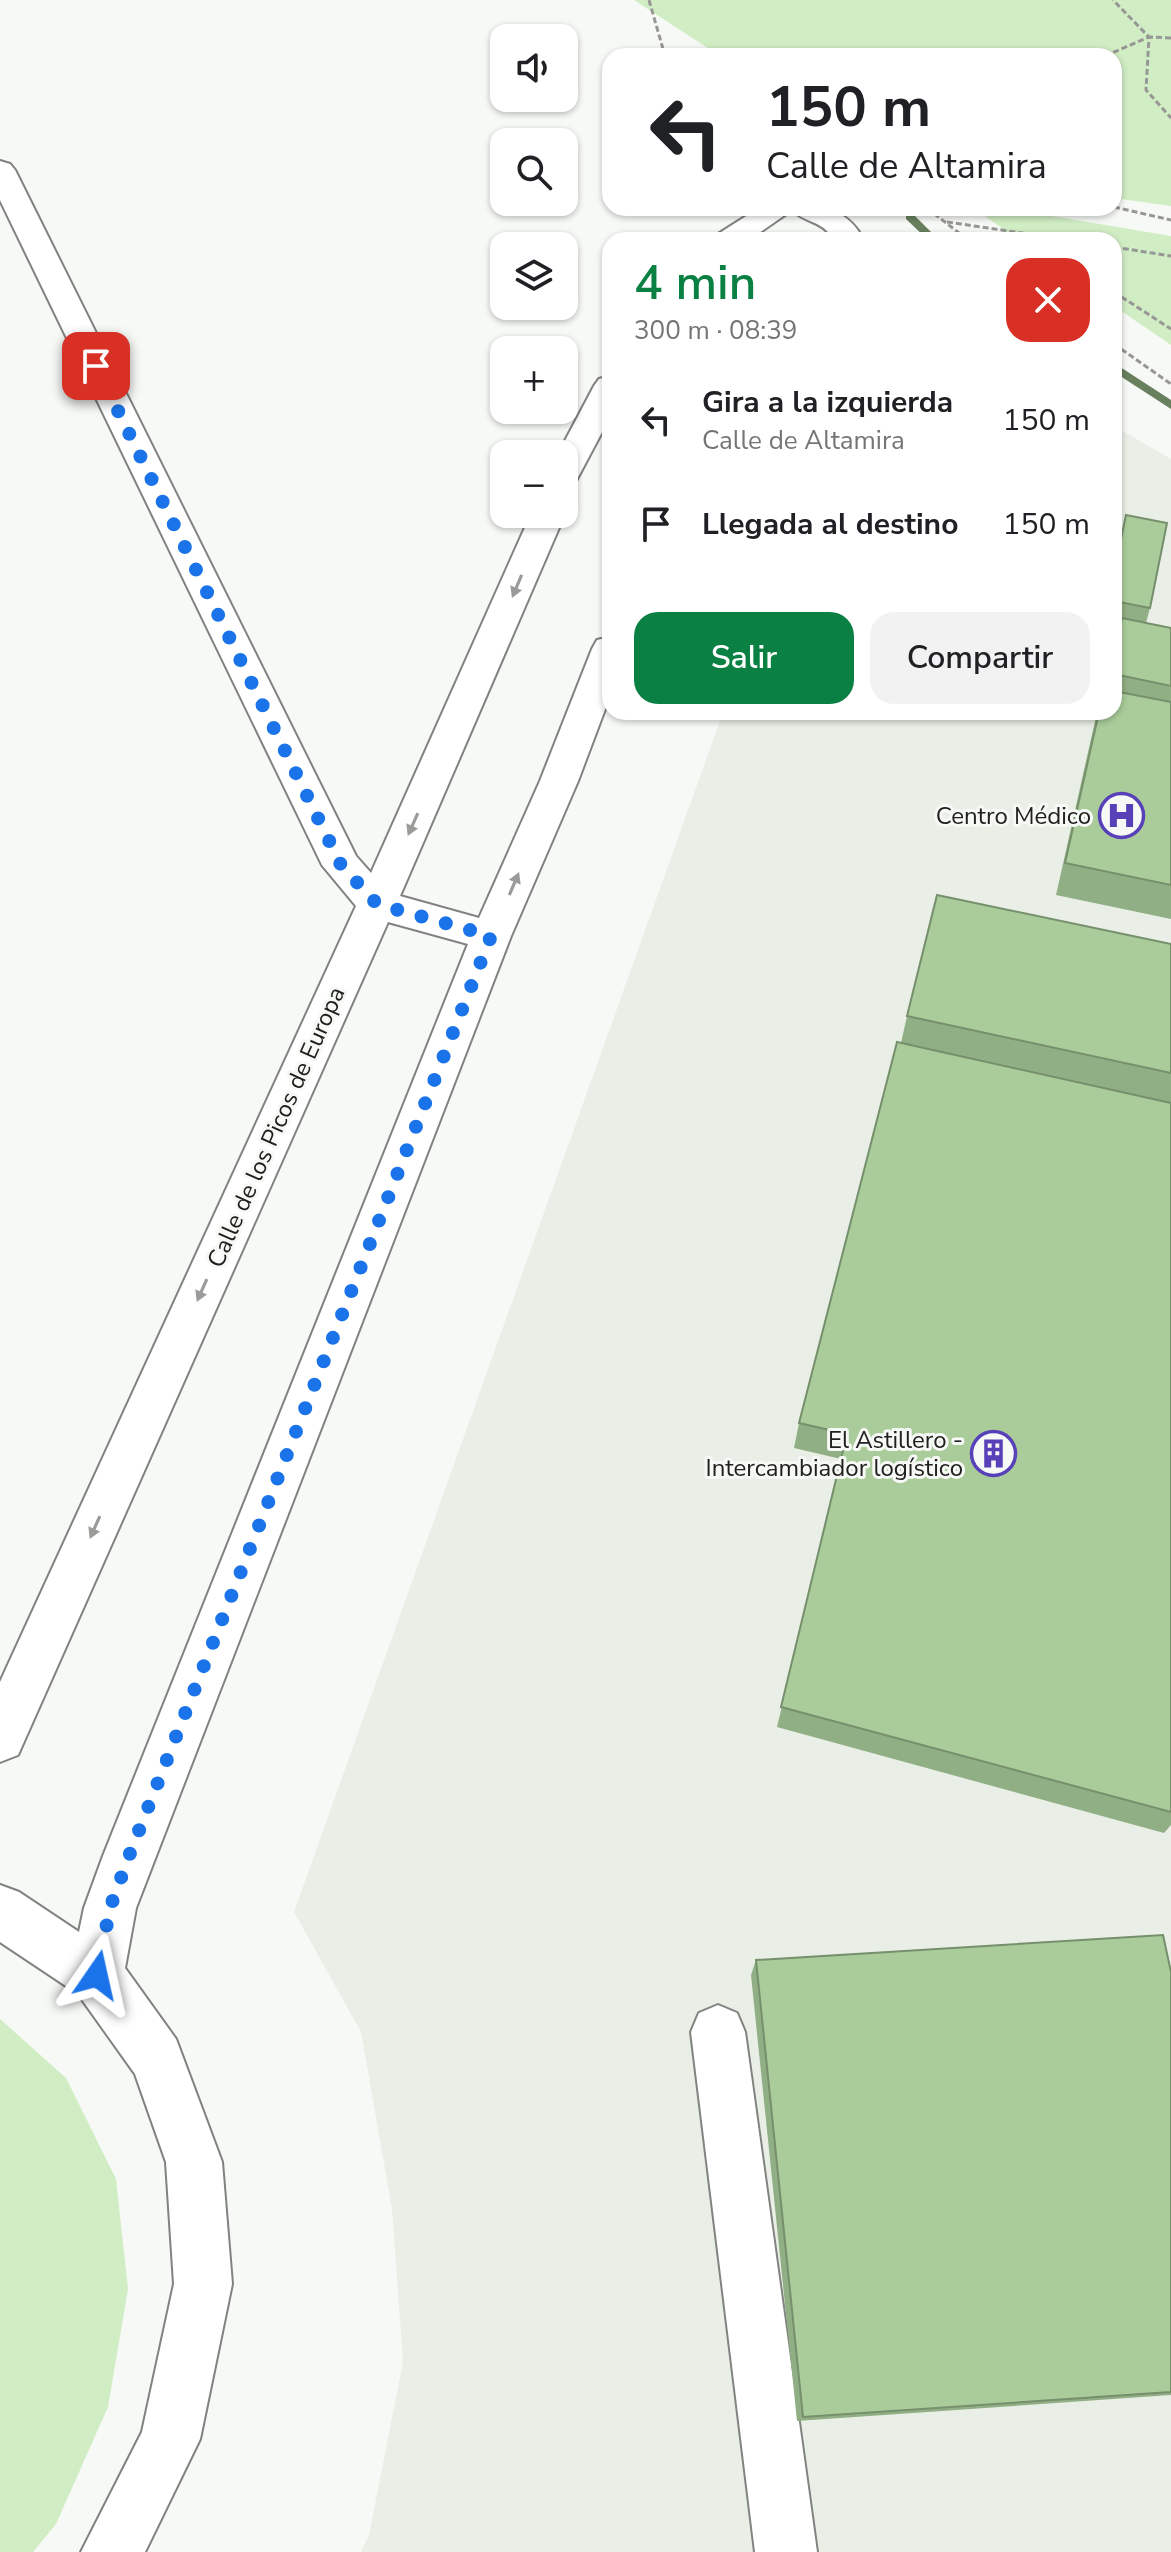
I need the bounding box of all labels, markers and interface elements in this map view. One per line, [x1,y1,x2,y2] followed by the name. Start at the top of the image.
[490,24,578,528] map controls
[490,24,578,112] button: sound
[766,69,931,146] text: 150 m
[634,80,738,184] icon: left
[490,128,578,216] button: search
[766,142,1047,191] text: Calle de Altamira
[490,232,578,320] button: layers
[634,250,756,316] text: 4 min
[1006,258,1090,342] button: close
[634,313,797,348] text: 300 m · 08:39
[62,332,130,400] pin
[490,336,578,424] button: +
[74,344,118,388] icon: arrive
[702,382,953,423] text: Gira a la izquierda
[634,398,678,442] icon: left
[1003,400,1090,441] text: 150 m
[702,423,905,458] text: Calle de Altamira
[490,440,578,528] button: −
[634,502,678,546] icon: arrive
[702,504,958,545] text: Llegada al destino
[1003,504,1090,545] text: 150 m
[510,574,524,598] one-way arrow
[634,612,854,704] button: Salir
[870,612,1090,704] button: Compartir
[1098,792,1146,840] hospital icon: Centro Médico
[936,800,1091,832] place label: Centro Médico
[406,812,419,836] one-way arrow
[507,872,521,896] one-way arrow
[200,982,352,1272] street label: Calle de los Picos de Europa
[195,1279,209,1302] one-way arrow
[706,1424,963,1484] place label: El Astillero - Intercambiador logístico
[970,1430,1018,1478] building icon: El Astillero - Intercambiador logístico
[88,1516,101,1539] one-way arrow
[55,1933,139,2017] position arrow

